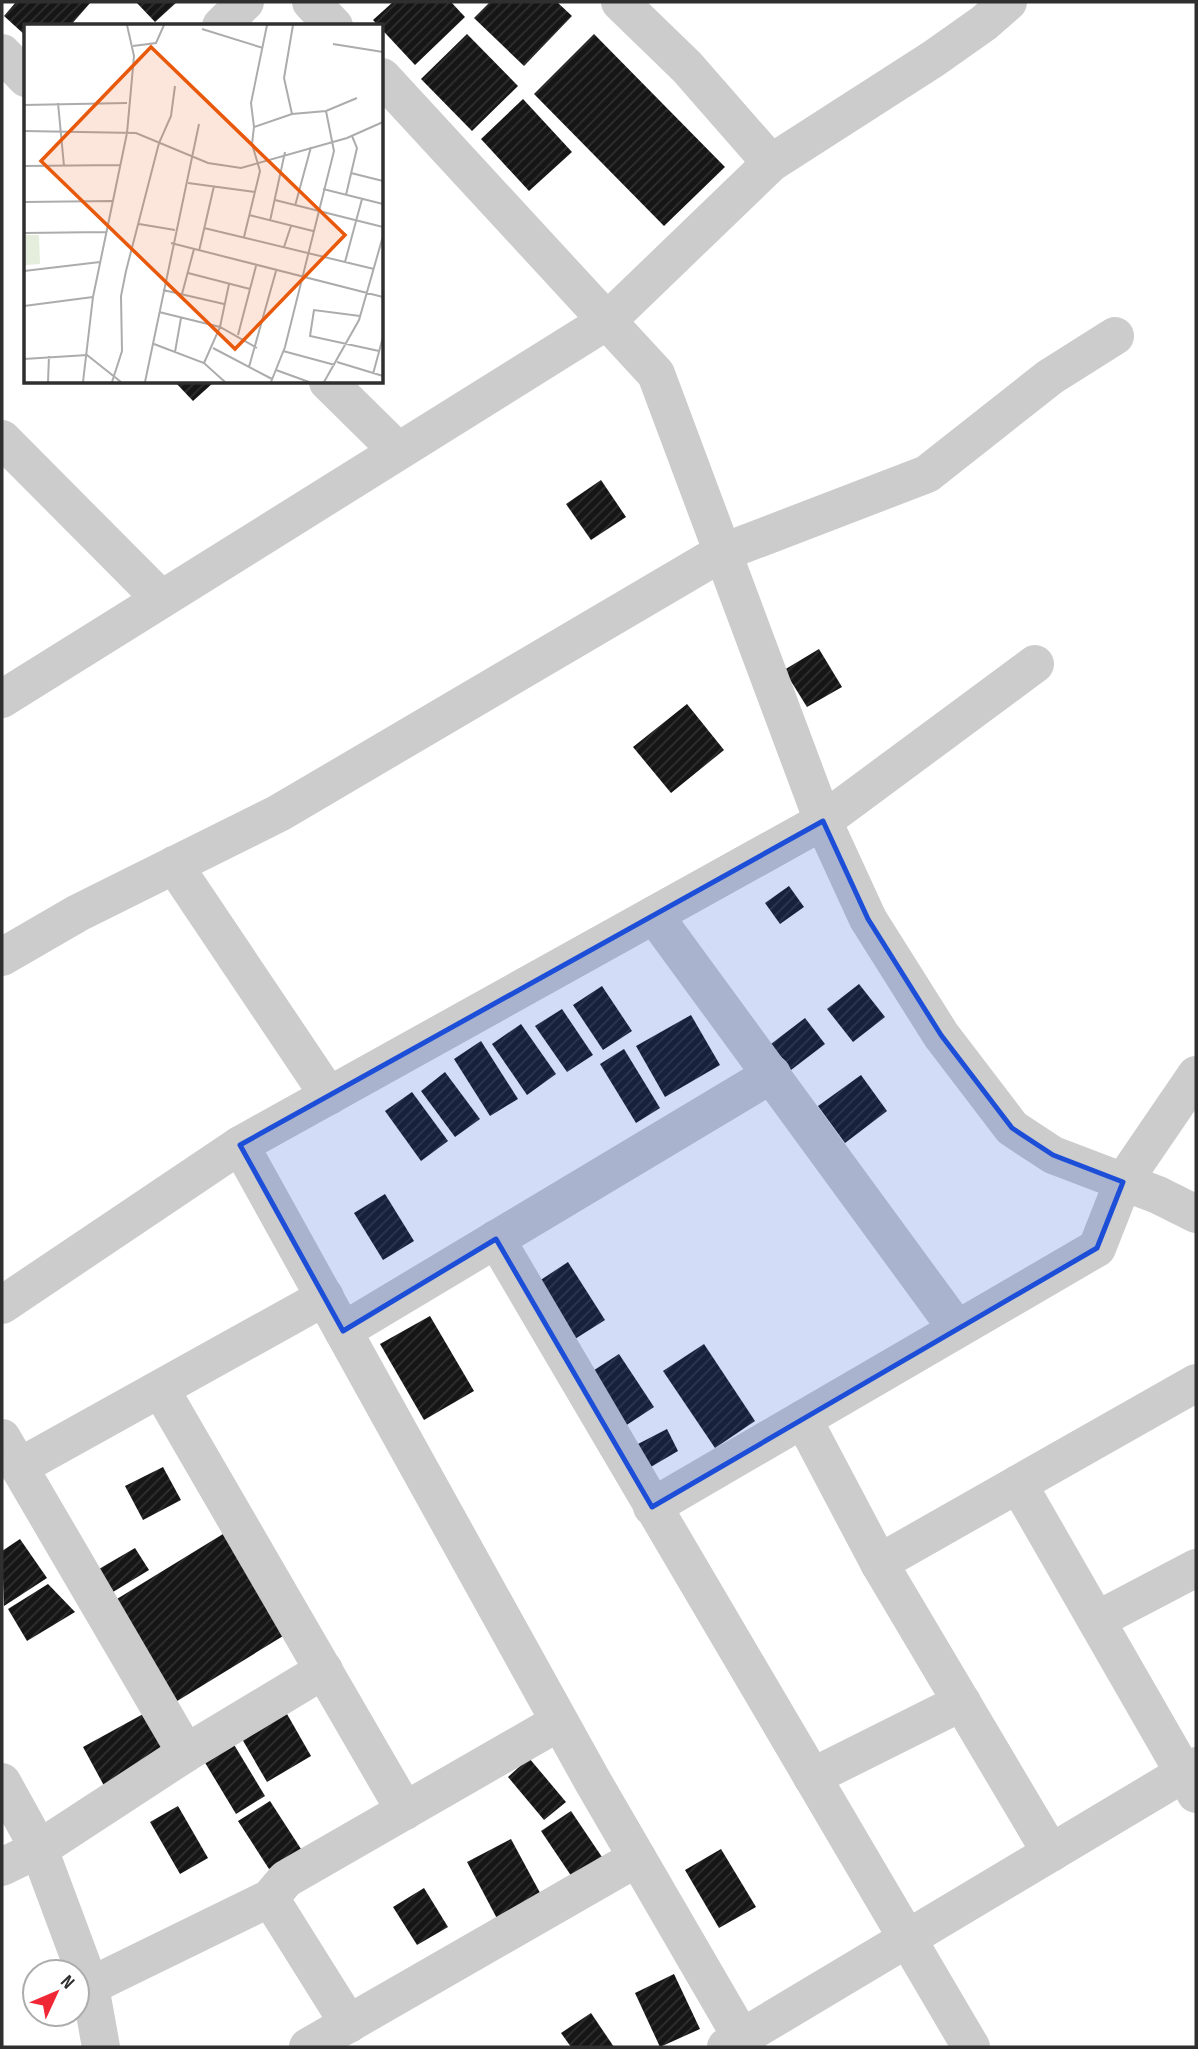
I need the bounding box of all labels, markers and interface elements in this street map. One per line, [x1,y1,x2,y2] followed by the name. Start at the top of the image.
[24,24,383,383] inset map
[21,1958,91,2028] north arrow
[55,1971,79,1994] text: N

